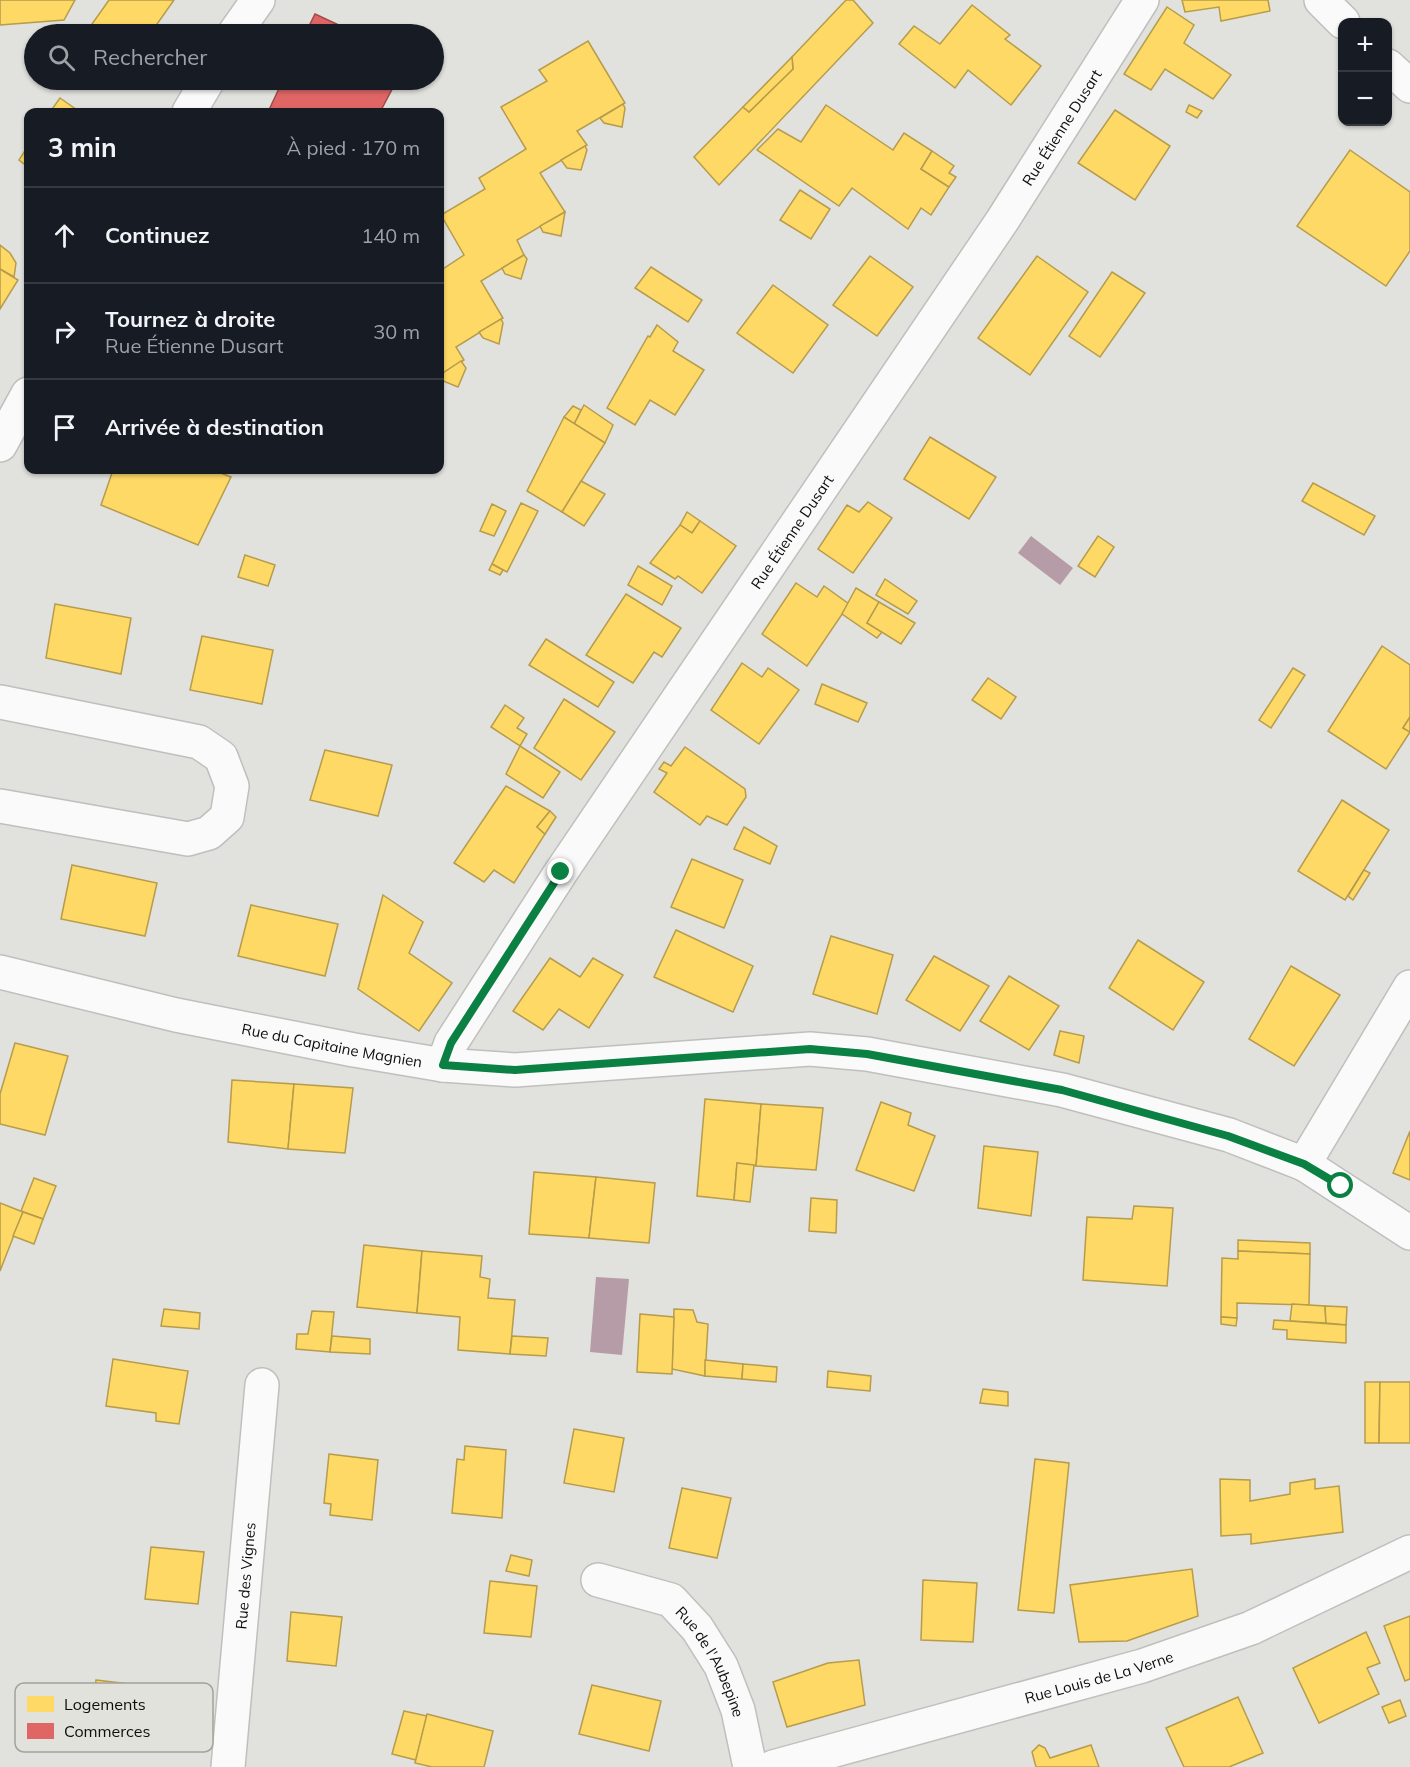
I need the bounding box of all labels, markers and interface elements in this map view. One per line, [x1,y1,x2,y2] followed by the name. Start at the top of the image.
[1338,18,1392,126] map controls
[1338,18,1392,72] button: +
[24,24,444,90] search box
[45,41,78,74] icon: search
[93,43,207,71] text: Rechercher
[1017,66,1105,189] street label: Rue Étienne Dusart
[1338,72,1392,126] button: −
[48,131,117,164] text: 3 min
[287,135,420,160] text: À pied · 170 m
[48,219,81,252] icon: ahead
[105,221,210,249] text: Continuez
[361,223,420,248] text: 140 m
[105,305,275,333] text: Tournez à droite
[48,315,81,348] icon: right
[373,319,420,344] text: 30 m
[105,333,284,358] text: Rue Étienne Dusart
[48,411,81,444] icon: arrive
[105,413,324,441] text: Arrivée à destination
[746,471,837,592] street label: Rue Étienne Dusart
[547,858,573,884] route end
[240,1019,424,1071] street label: Rue du Capitaine Magnien
[1327,1172,1353,1198] route start
[231,1522,259,1630] street label: Rue des Vignes
[672,1602,749,1719] street label: Rue de l'Aubepine
[1022,1646,1176,1707] street label: Rue Louis de La Verne
[15,1683,213,1752] legend
[64,1694,146,1714] text: Logements
[64,1721,150,1741] text: Commerces

